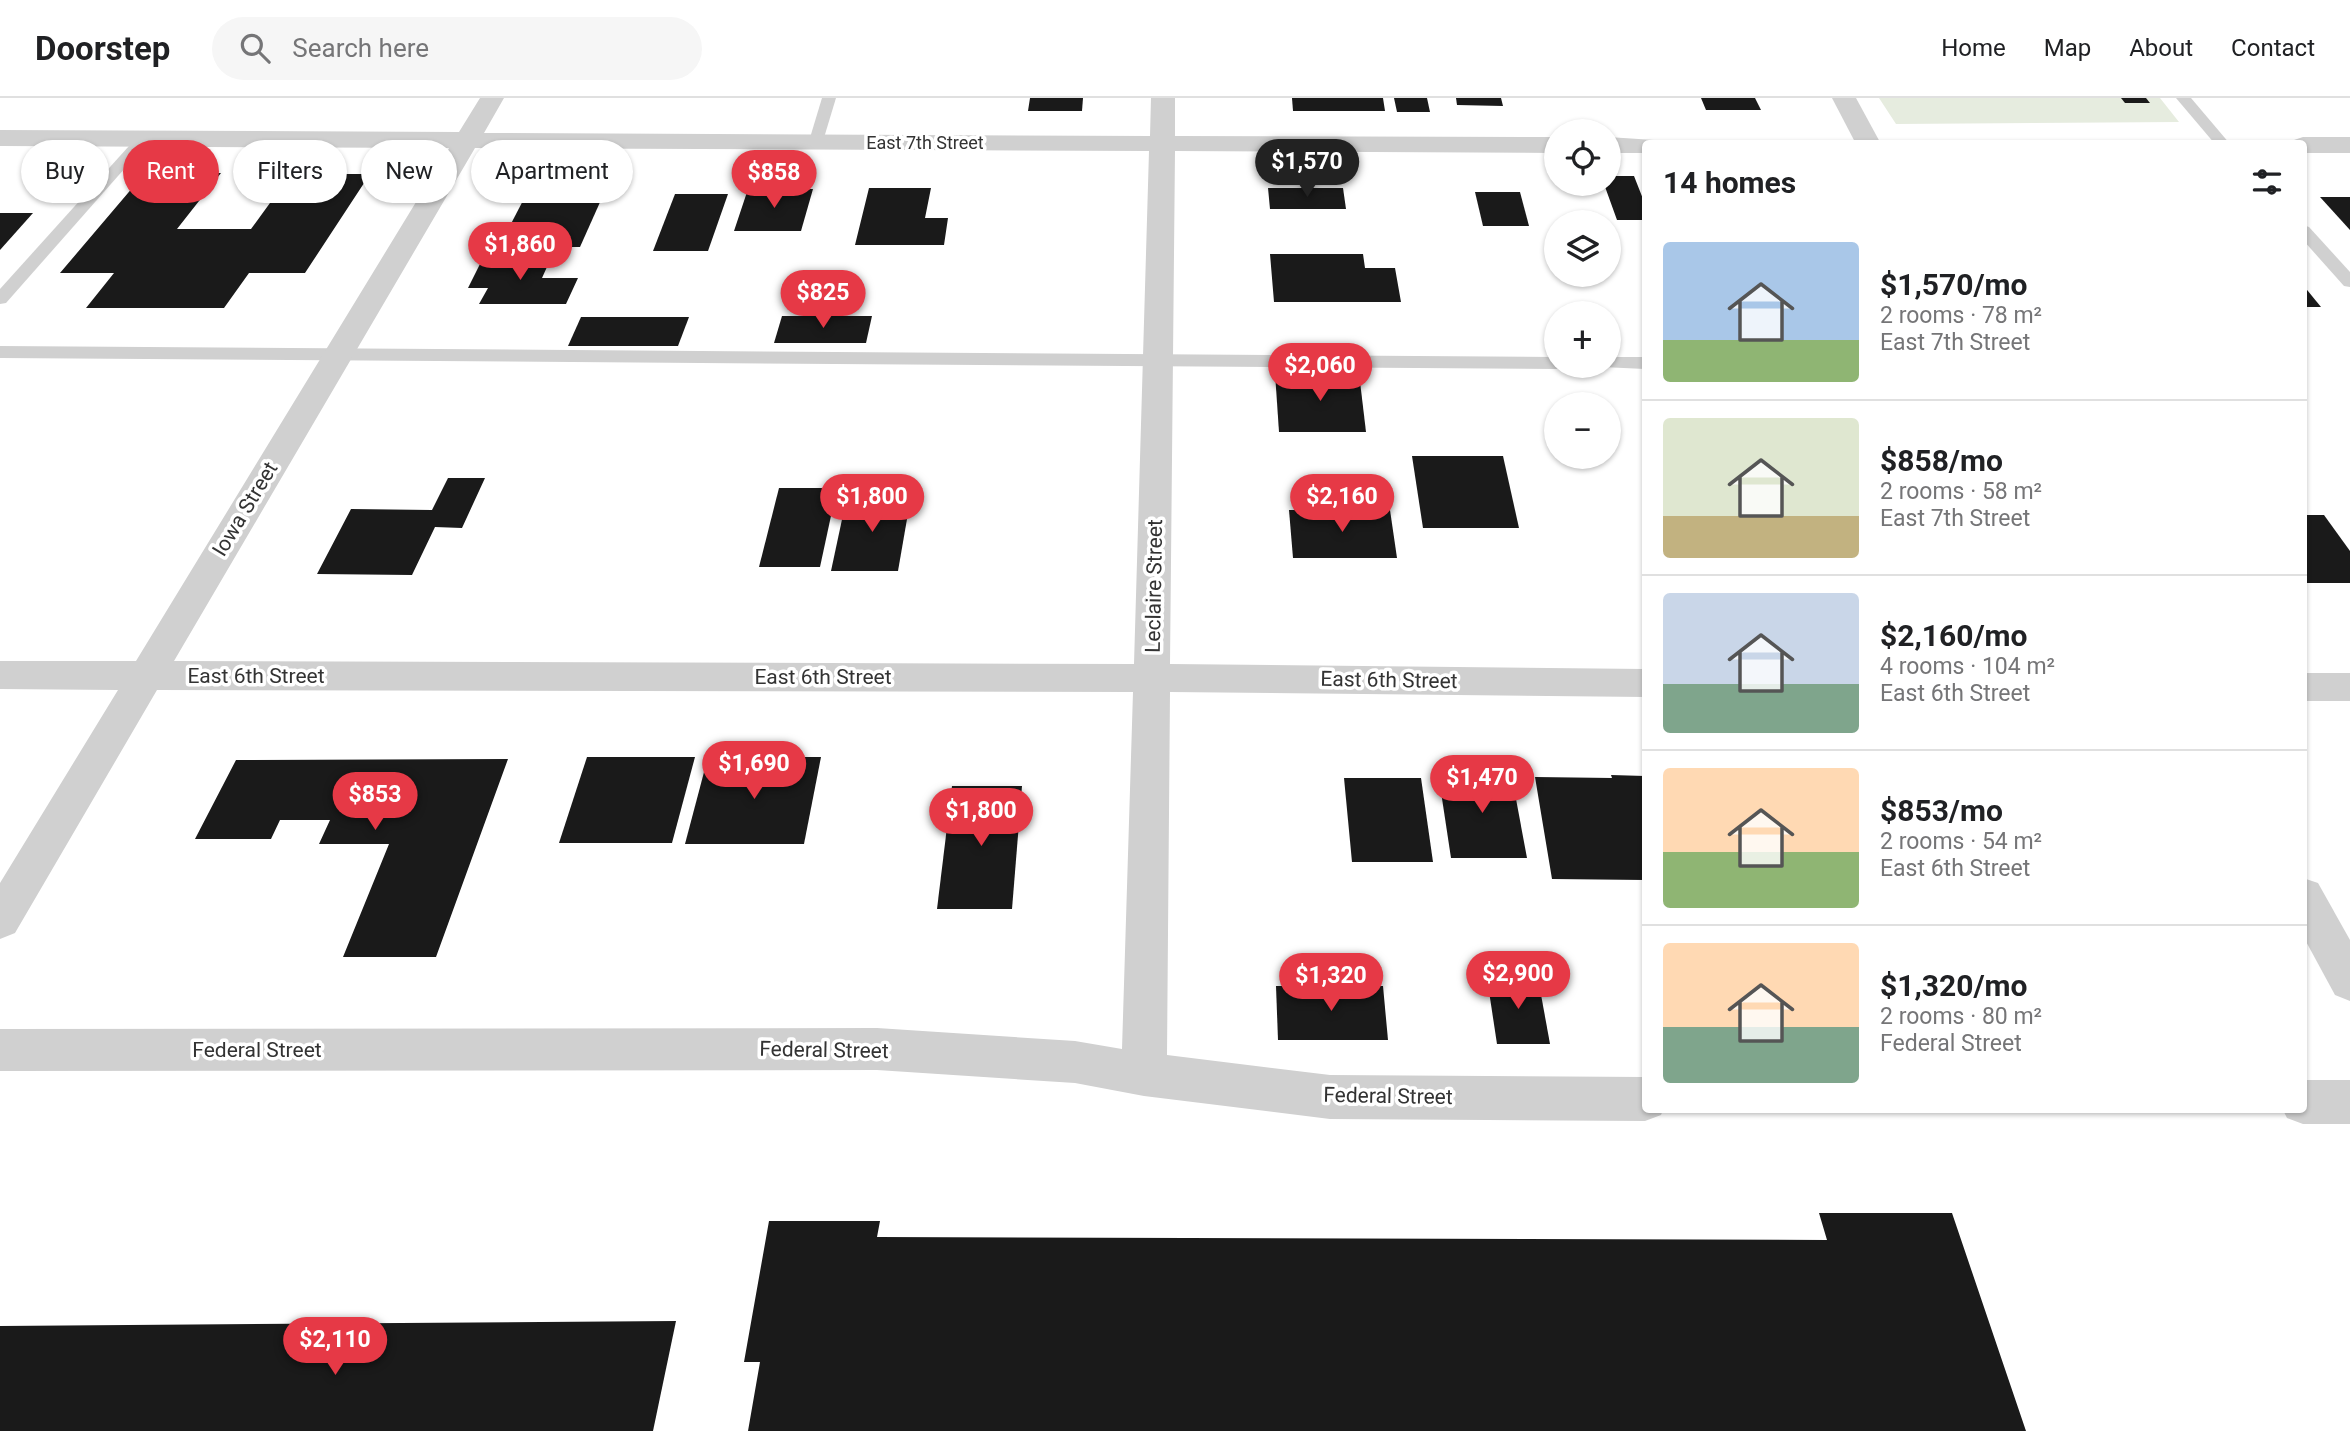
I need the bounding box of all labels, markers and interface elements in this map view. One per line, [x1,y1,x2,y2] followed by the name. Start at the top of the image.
[212,17,702,80] search box
[35,29,170,68] text: Doorstep
[236,29,274,67] icon: search
[292,33,429,63] text: Search here
[1941,34,2006,62] text: Home
[2044,34,2091,62] text: Map
[2129,34,2193,62] text: About
[2231,34,2315,62] text: Contact
[1544,119,1621,469] map controls
[1544,119,1621,196] button: locate
[866,132,984,153] street label: East 7th Street
[21,140,109,203] chip: Buy
[123,140,219,203] chip: Rent
[233,140,347,203] chip: Filters
[361,140,457,203] chip: New
[471,140,633,203] chip: Apartment
[1250,140,1364,199] pin: $1,570
[1271,148,1343,175] text: $1,570
[733,150,815,210] pin: $858
[748,159,800,186] text: $858
[2248,163,2286,201] icon: filters
[1663,165,1796,200] text: 14 homes
[1544,210,1621,287] button: layers
[463,222,577,282] pin: $1,860
[484,231,556,258] text: $1,860
[1880,267,2028,302] text: $1,570/mo
[1719,270,1803,354] icon: home
[782,271,864,330] pin: $825
[797,279,849,306] text: $825
[1544,301,1621,378] button: +
[1880,302,2042,329] text: 2 rooms · 78 m²
[1880,329,2030,356] text: East 7th Street
[1263,344,1377,403] pin: $2,060
[1284,352,1356,379] text: $2,060
[1544,392,1621,469] button: −
[1880,443,2003,478] text: $858/mo
[1719,446,1803,530] icon: home
[208,457,283,560] street label: Iowa Street
[815,474,929,534] pin: $1,800
[1285,474,1399,534] pin: $2,160
[1880,478,2042,505] text: 2 rooms · 58 m²
[836,483,908,510] text: $1,800
[1306,483,1378,510] text: $2,160
[1880,505,2030,532] text: East 7th Street
[1141,519,1167,653] street label: Leclaire Street
[1880,618,2028,653] text: $2,160/mo
[1719,621,1803,705] icon: home
[1880,653,2055,680] text: 4 rooms · 104 m²
[187,664,325,688] street label: East 6th Street
[754,665,892,689] street label: East 6th Street
[1320,667,1458,693] street label: East 6th Street
[1880,680,2030,707] text: East 6th Street
[697,742,811,801] pin: $1,690
[718,750,790,777] text: $1,690
[1425,756,1539,815] pin: $1,470
[1446,764,1518,791] text: $1,470
[334,772,416,832] pin: $853
[349,781,401,808] text: $853
[924,788,1038,848] pin: $1,800
[1880,793,2003,828] text: $853/mo
[1719,796,1803,880] icon: home
[945,797,1017,824] text: $1,800
[1880,828,2042,855] text: 2 rooms · 54 m²
[1880,855,2030,882] text: East 6th Street
[1461,951,1575,1011] pin: $2,900
[1274,954,1388,1013] pin: $1,320
[1482,960,1554,987] text: $2,900
[1295,962,1367,989] text: $1,320
[1880,968,2028,1003] text: $1,320/mo
[1719,971,1803,1055] icon: home
[1880,1003,2042,1030] text: 2 rooms · 80 m²
[1880,1030,2022,1057] text: Federal Street
[759,1037,889,1063] street label: Federal Street
[192,1038,322,1062] street label: Federal Street
[1323,1083,1453,1109] street label: Federal Street
[278,1318,392,1377] pin: $2,110
[299,1326,371,1353] text: $2,110

